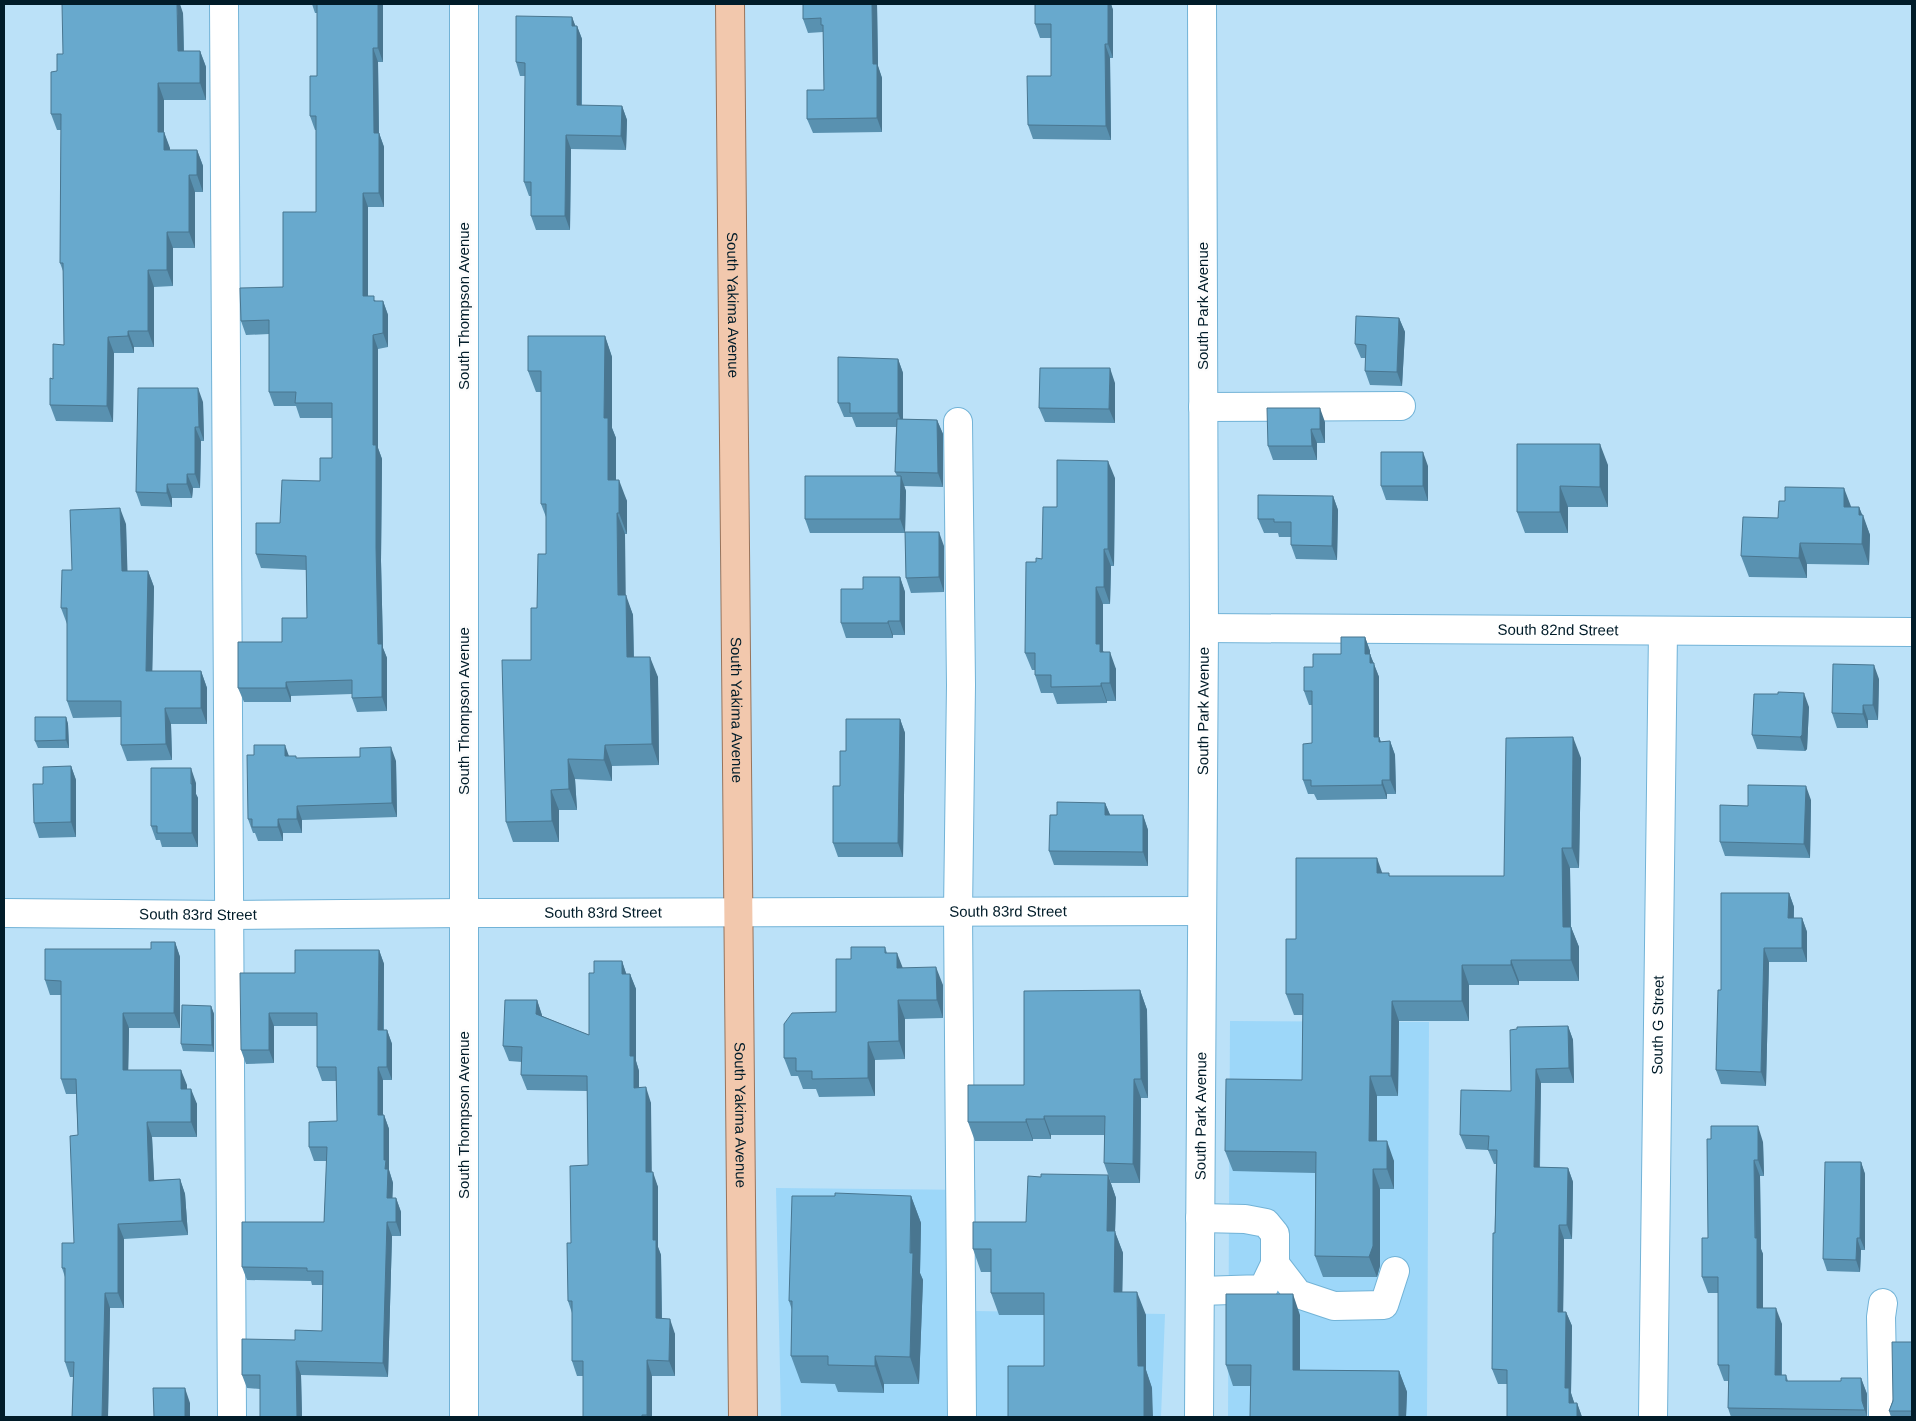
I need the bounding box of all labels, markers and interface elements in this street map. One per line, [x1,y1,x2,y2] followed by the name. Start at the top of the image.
[455,222,472,390] street label: South Thompson Avenue
[724,232,742,378] street label: South Yakima Avenue
[1194,242,1211,370] street label: South Park Avenue
[1497,621,1619,638] street label: South 82nd Street
[455,627,472,795] street label: South Thompson Avenue
[728,637,746,783] street label: South Yakima Avenue
[1194,647,1212,775] street label: South Park Avenue
[949,902,1068,920] street label: South 83rd Street
[544,903,663,921] street label: South 83rd Street
[139,905,258,923] street label: South 83rd Street
[1648,974,1667,1075] street label: South G Street
[455,1031,472,1199] street label: South Thompson Avenue
[732,1042,750,1188] street label: South Yakima Avenue
[1192,1052,1209,1180] street label: South Park Avenue

